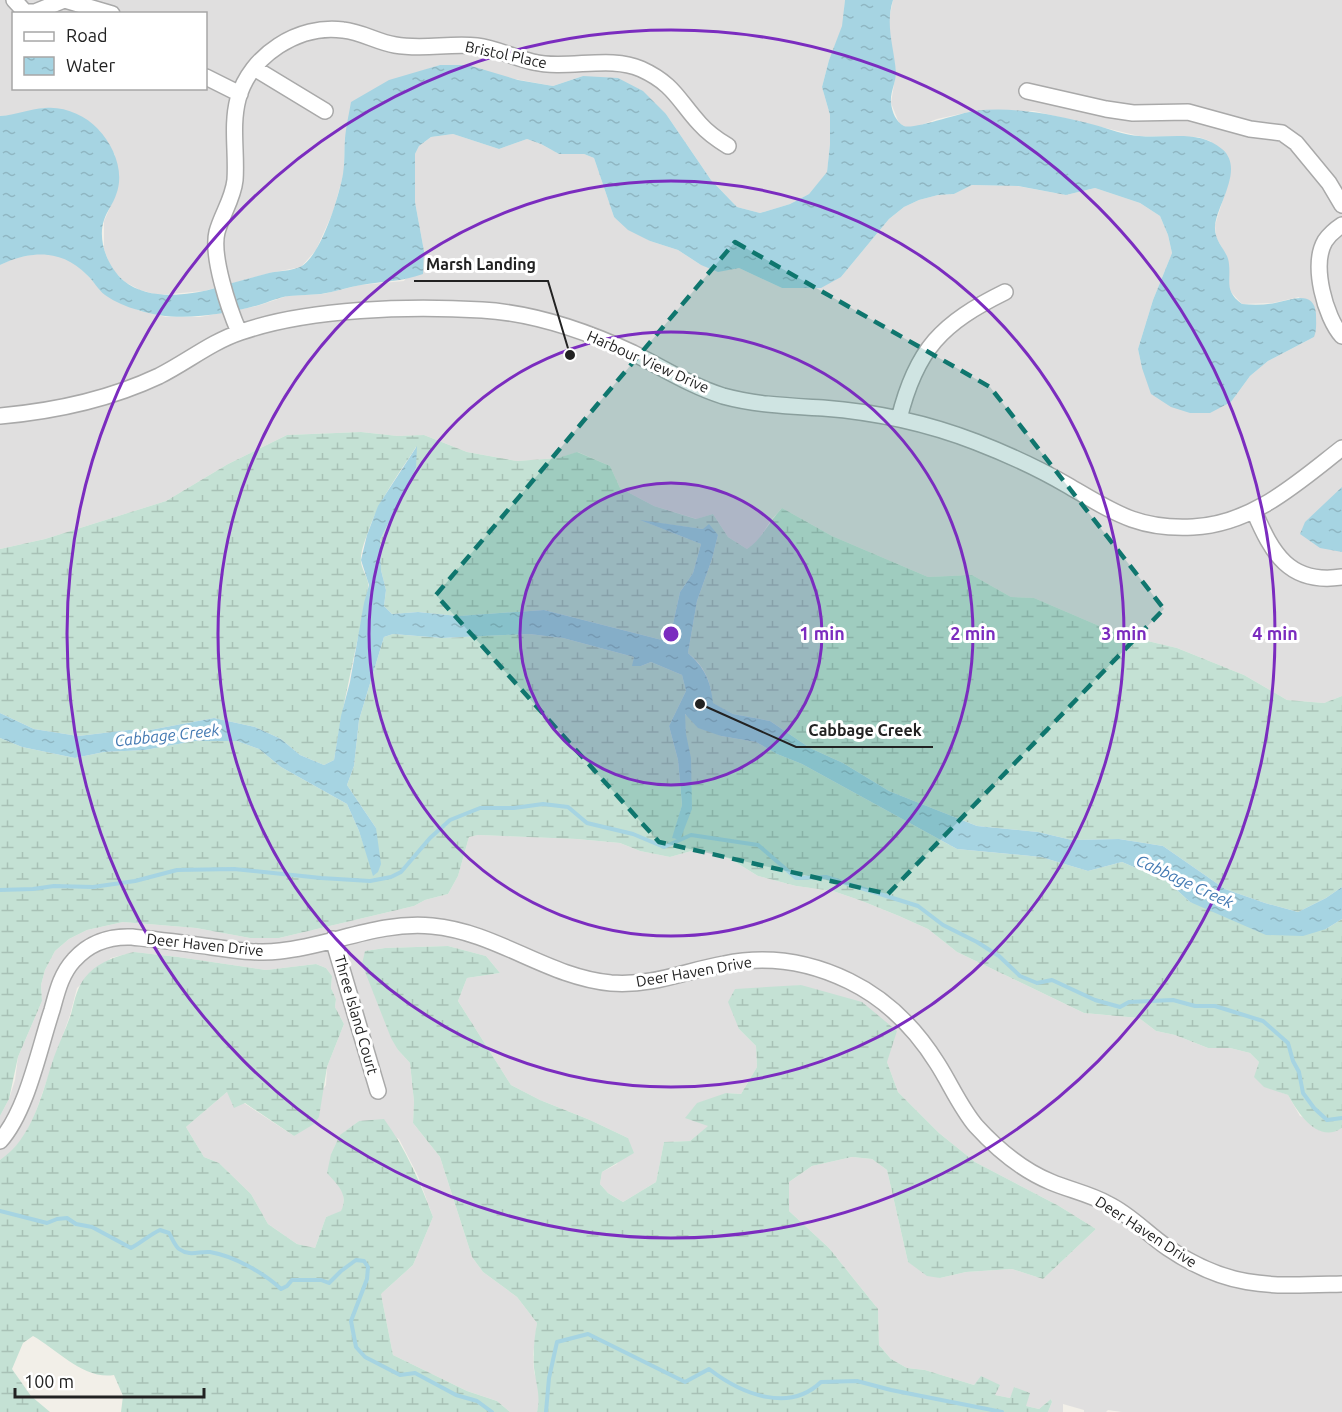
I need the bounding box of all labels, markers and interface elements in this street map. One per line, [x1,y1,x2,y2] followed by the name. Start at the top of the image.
[12,12,207,90] legend
[66,25,108,45] text: Road
[464,38,549,71] street label: Bristol Place
[66,55,116,75] text: Water
[414,247,548,281] callout: Marsh Landing
[426,255,536,273] text: Marsh Landing
[585,327,712,396] street label: Harbour View Drive
[799,623,845,643] text: 1 min
[950,623,996,643] text: 2 min
[1101,623,1147,643] text: 3 min
[1252,623,1298,643] text: 4 min
[661,624,681,644] centre of rings
[796,713,933,747] callout: Cabbage Creek
[114,720,221,749] water label: Cabbage Creek
[808,721,922,739] text: Cabbage Creek
[1134,851,1237,912] water label: Cabbage Creek
[146,930,264,959] street label: Deer Haven Drive
[331,953,382,1077] street label: Three Island Court
[635,953,753,990] street label: Deer Haven Drive
[1092,1192,1200,1271] street label: Deer Haven Drive
[15,1361,204,1399] scale bar
[24,1371,74,1391] text: 100 m

